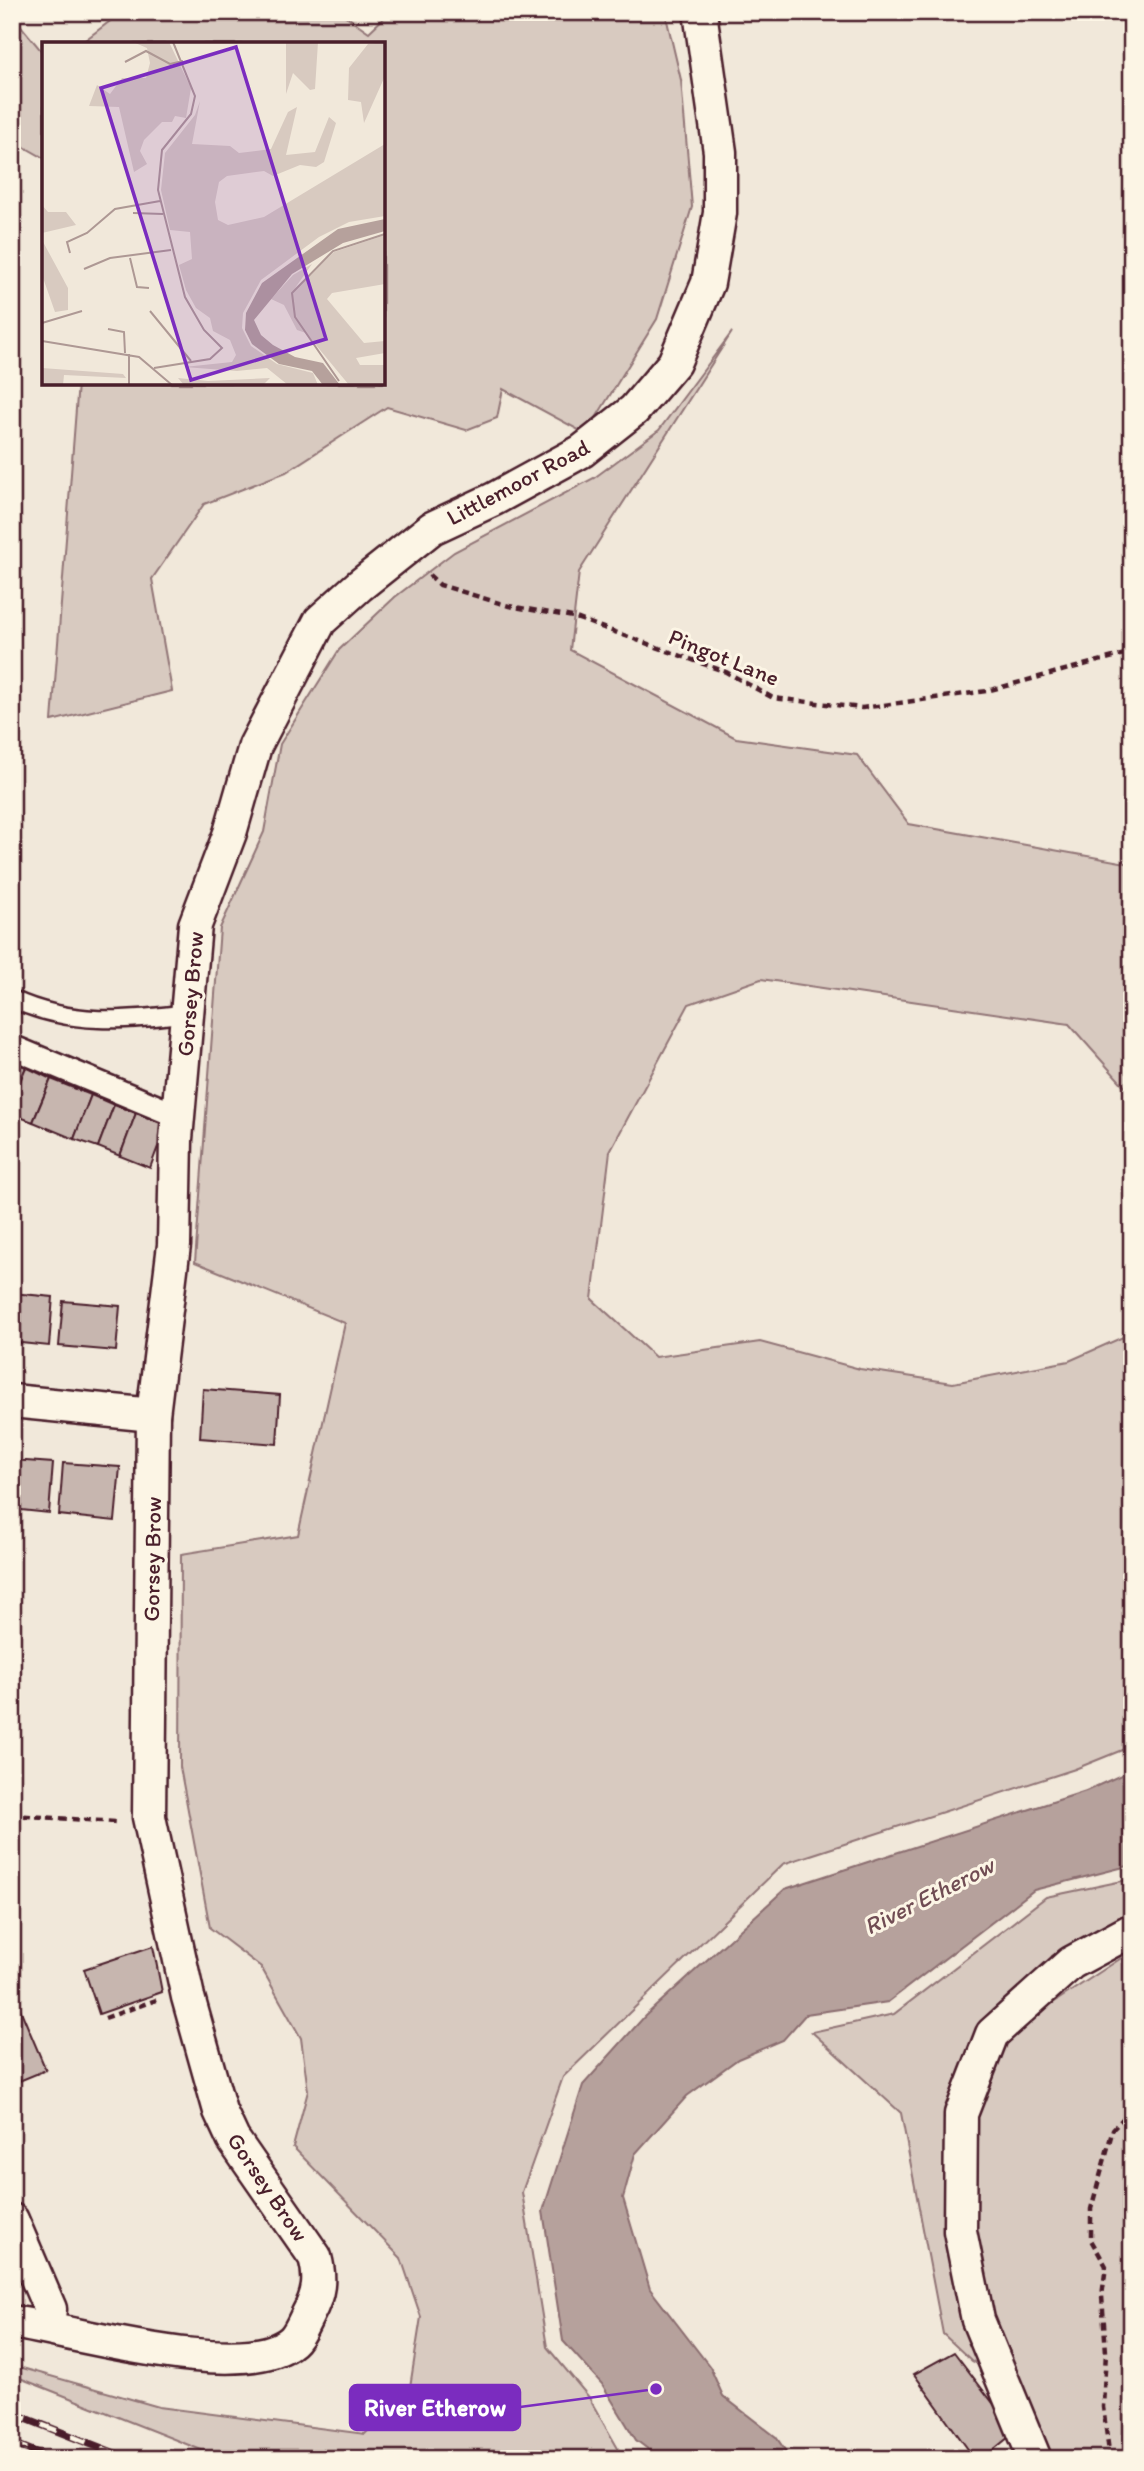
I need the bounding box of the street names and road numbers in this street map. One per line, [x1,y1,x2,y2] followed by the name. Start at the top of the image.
[442,432,595,531] street label: Littlemoor Road
[665,622,783,692] street label: Pingot Lane
[171,930,209,1058] street label: Gorsey Brow
[137,1496,167,1622] street label: Gorsey Brow
[221,2127,315,2247] street label: Gorsey Brow

